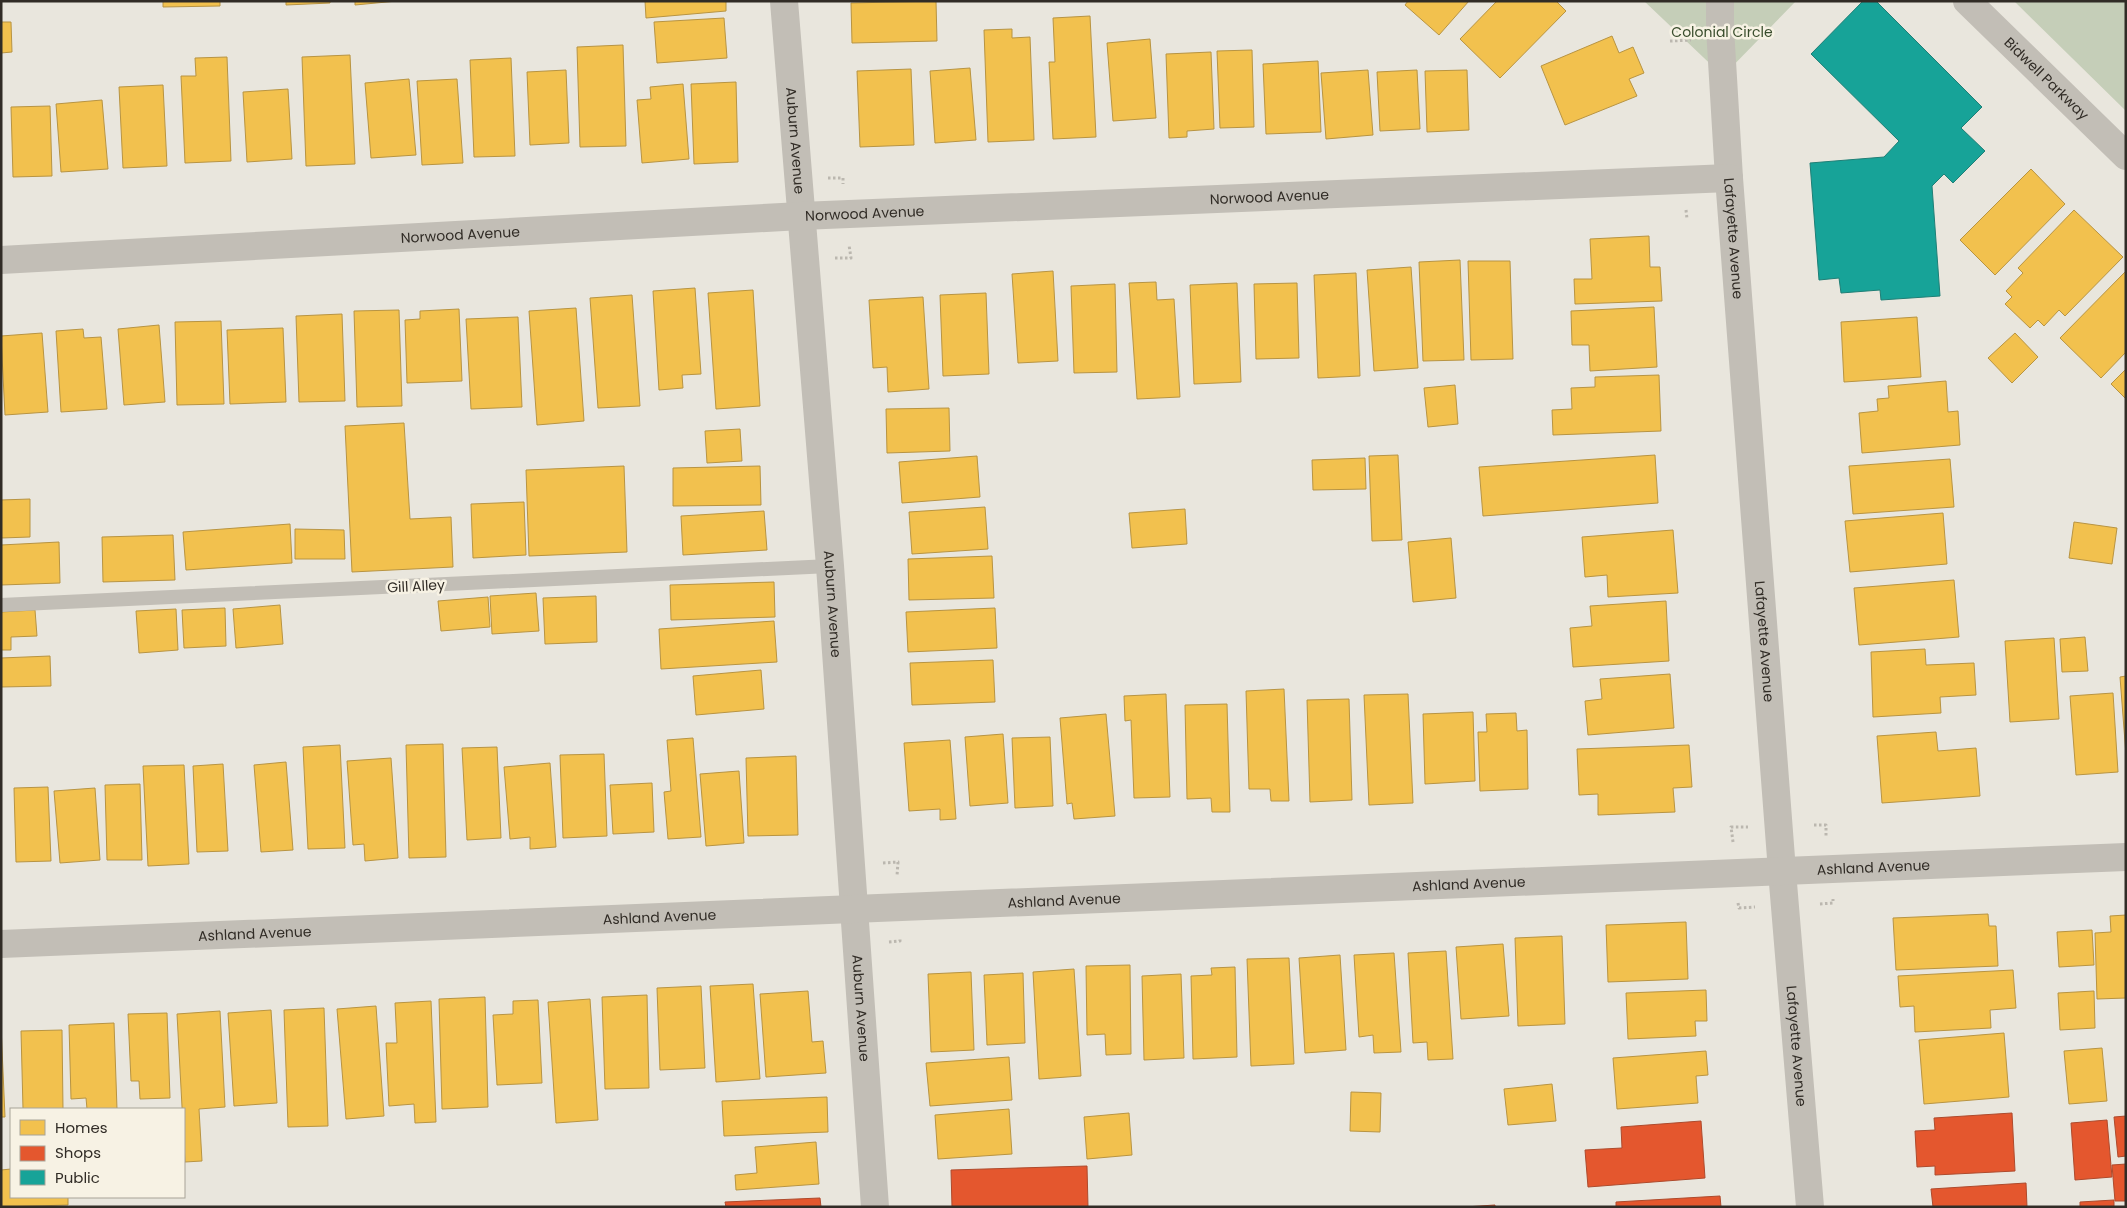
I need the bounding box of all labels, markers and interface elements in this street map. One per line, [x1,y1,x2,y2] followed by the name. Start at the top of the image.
[1671,22,1773,42] park label: Colonial Circle
[2000,33,2093,125] street label: Bidwell Parkway
[781,86,810,195] street label: Auburn Avenue
[1719,177,1748,300] street label: Lafayette Avenue
[1209,184,1330,209] street label: Norwood Avenue
[805,201,925,226] street label: Norwood Avenue
[400,221,521,248] street label: Norwood Avenue
[819,550,846,659] street label: Auburn Avenue
[387,574,446,598] street label: Gill Alley
[1750,580,1779,703] street label: Lafayette Avenue
[1816,855,1931,880] street label: Ashland Avenue
[1412,872,1526,896] street label: Ashland Avenue
[1007,888,1122,913] street label: Ashland Avenue
[602,905,717,929] street label: Ashland Avenue
[198,921,312,946] street label: Ashland Avenue
[847,954,875,1063] street label: Auburn Avenue
[1782,985,1812,1108] street label: Lafayette Avenue
[10,1108,185,1198] legend
[55,1117,108,1138] text: Homes
[55,1142,101,1163] text: Shops
[55,1167,100,1188] text: Public

